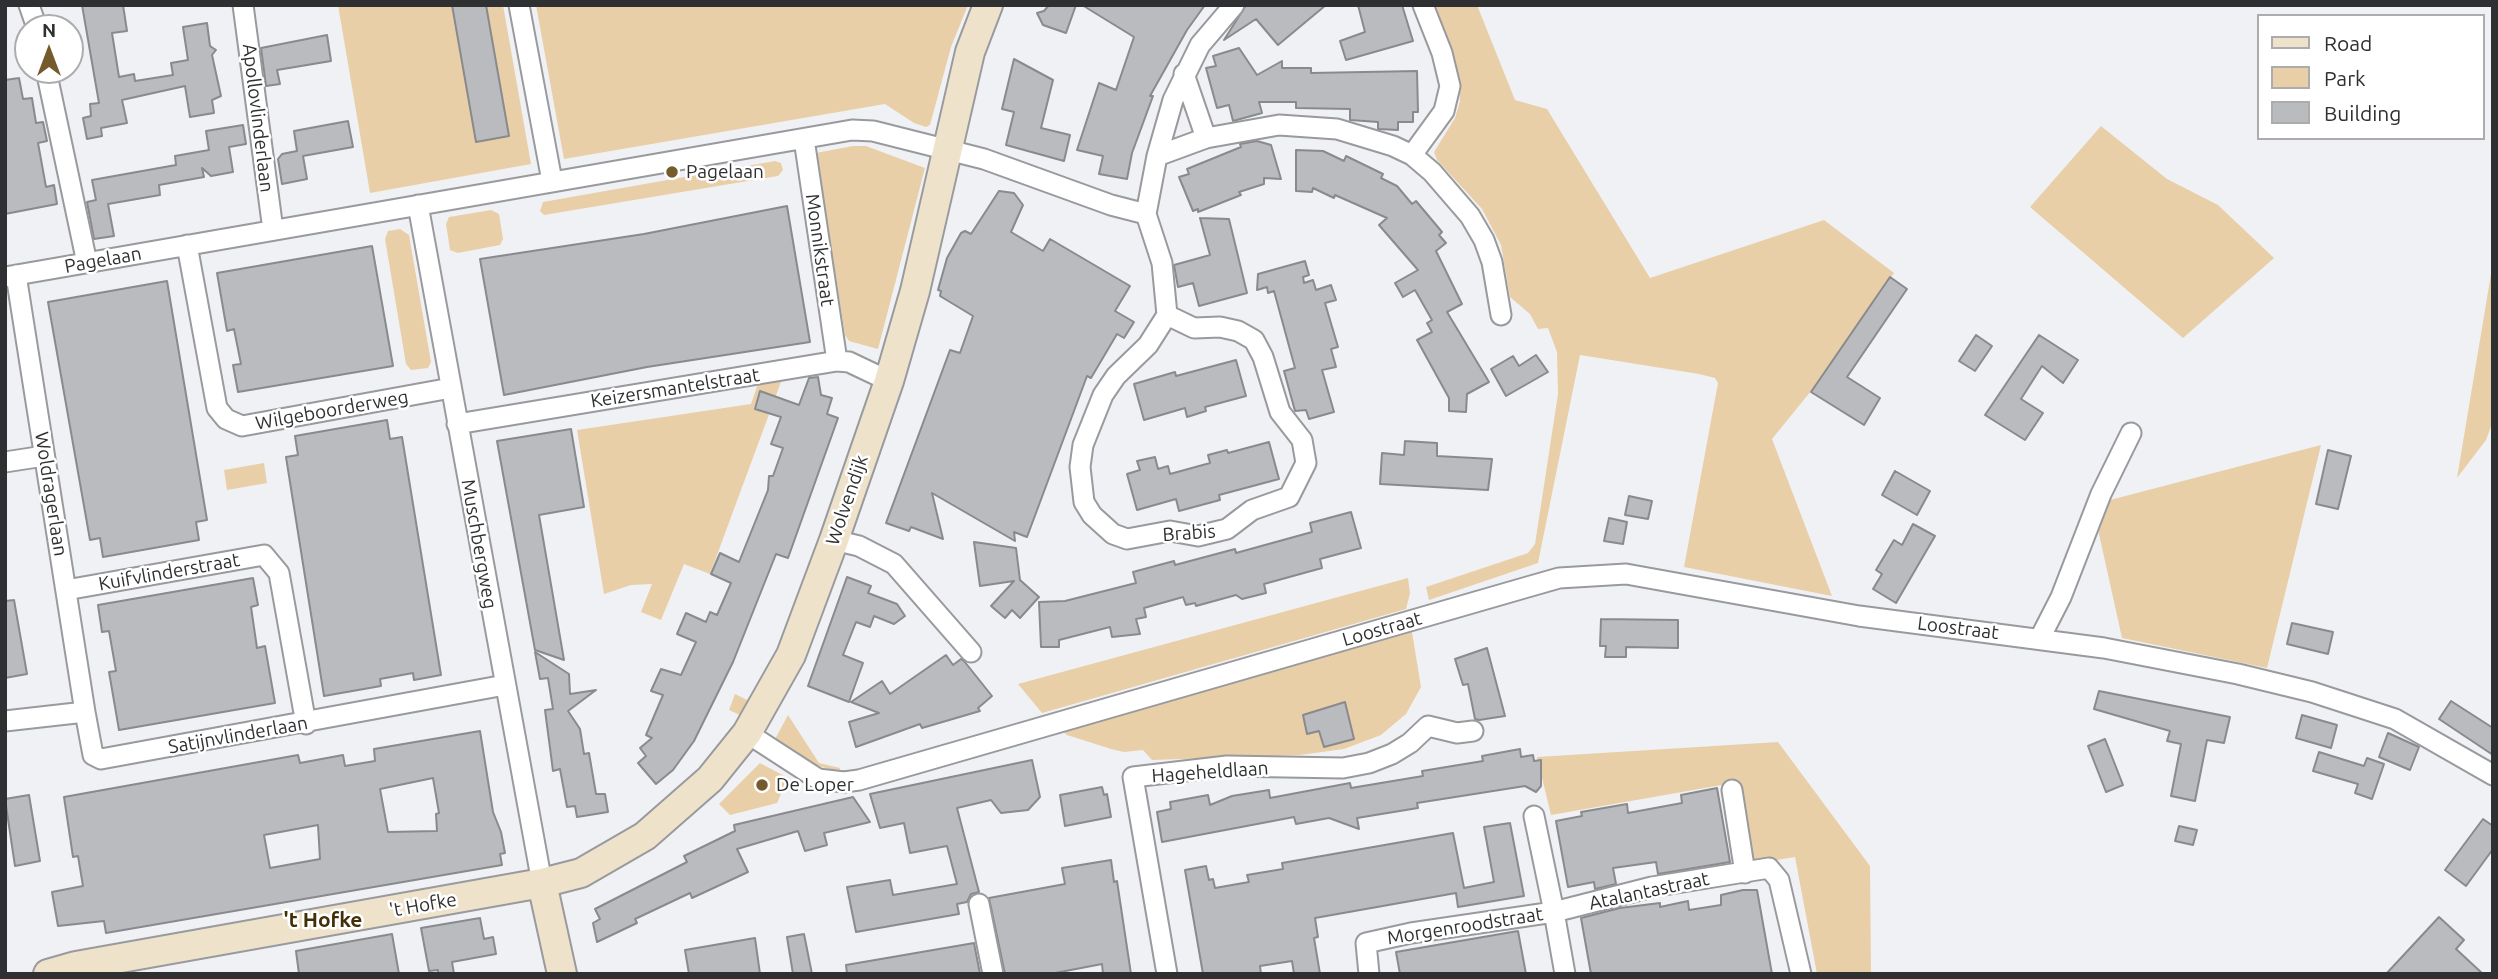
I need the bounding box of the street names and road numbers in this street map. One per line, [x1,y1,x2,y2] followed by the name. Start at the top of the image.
[238,42,278,194] street label: Apollovlinderlaan
[801,192,839,308] street label: Monnikstraat
[63,242,143,278] street label: Pagelaan
[589,363,761,413] street label: Keizersmantelstraat
[254,385,410,435] street label: Wilgeboorderweg
[30,430,72,558] street label: Woldragerlaan
[821,452,873,548] street label: Wolvendijk
[456,477,502,611] street label: Muschbergweg
[1162,520,1216,546] street label: Brabis
[97,548,241,596] street label: Kuifvlinderstraat
[1340,607,1424,651] street label: Loostraat
[1916,612,2000,644] street label: Loostraat
[167,712,309,758] street label: Satijnvlinderlaan
[1151,757,1269,787] street label: Hageheldlaan
[1587,867,1711,915] street label: Atalantastraat
[388,888,458,922] street label: 't Hofke
[1385,902,1545,950] street label: Morgenroodstraat

